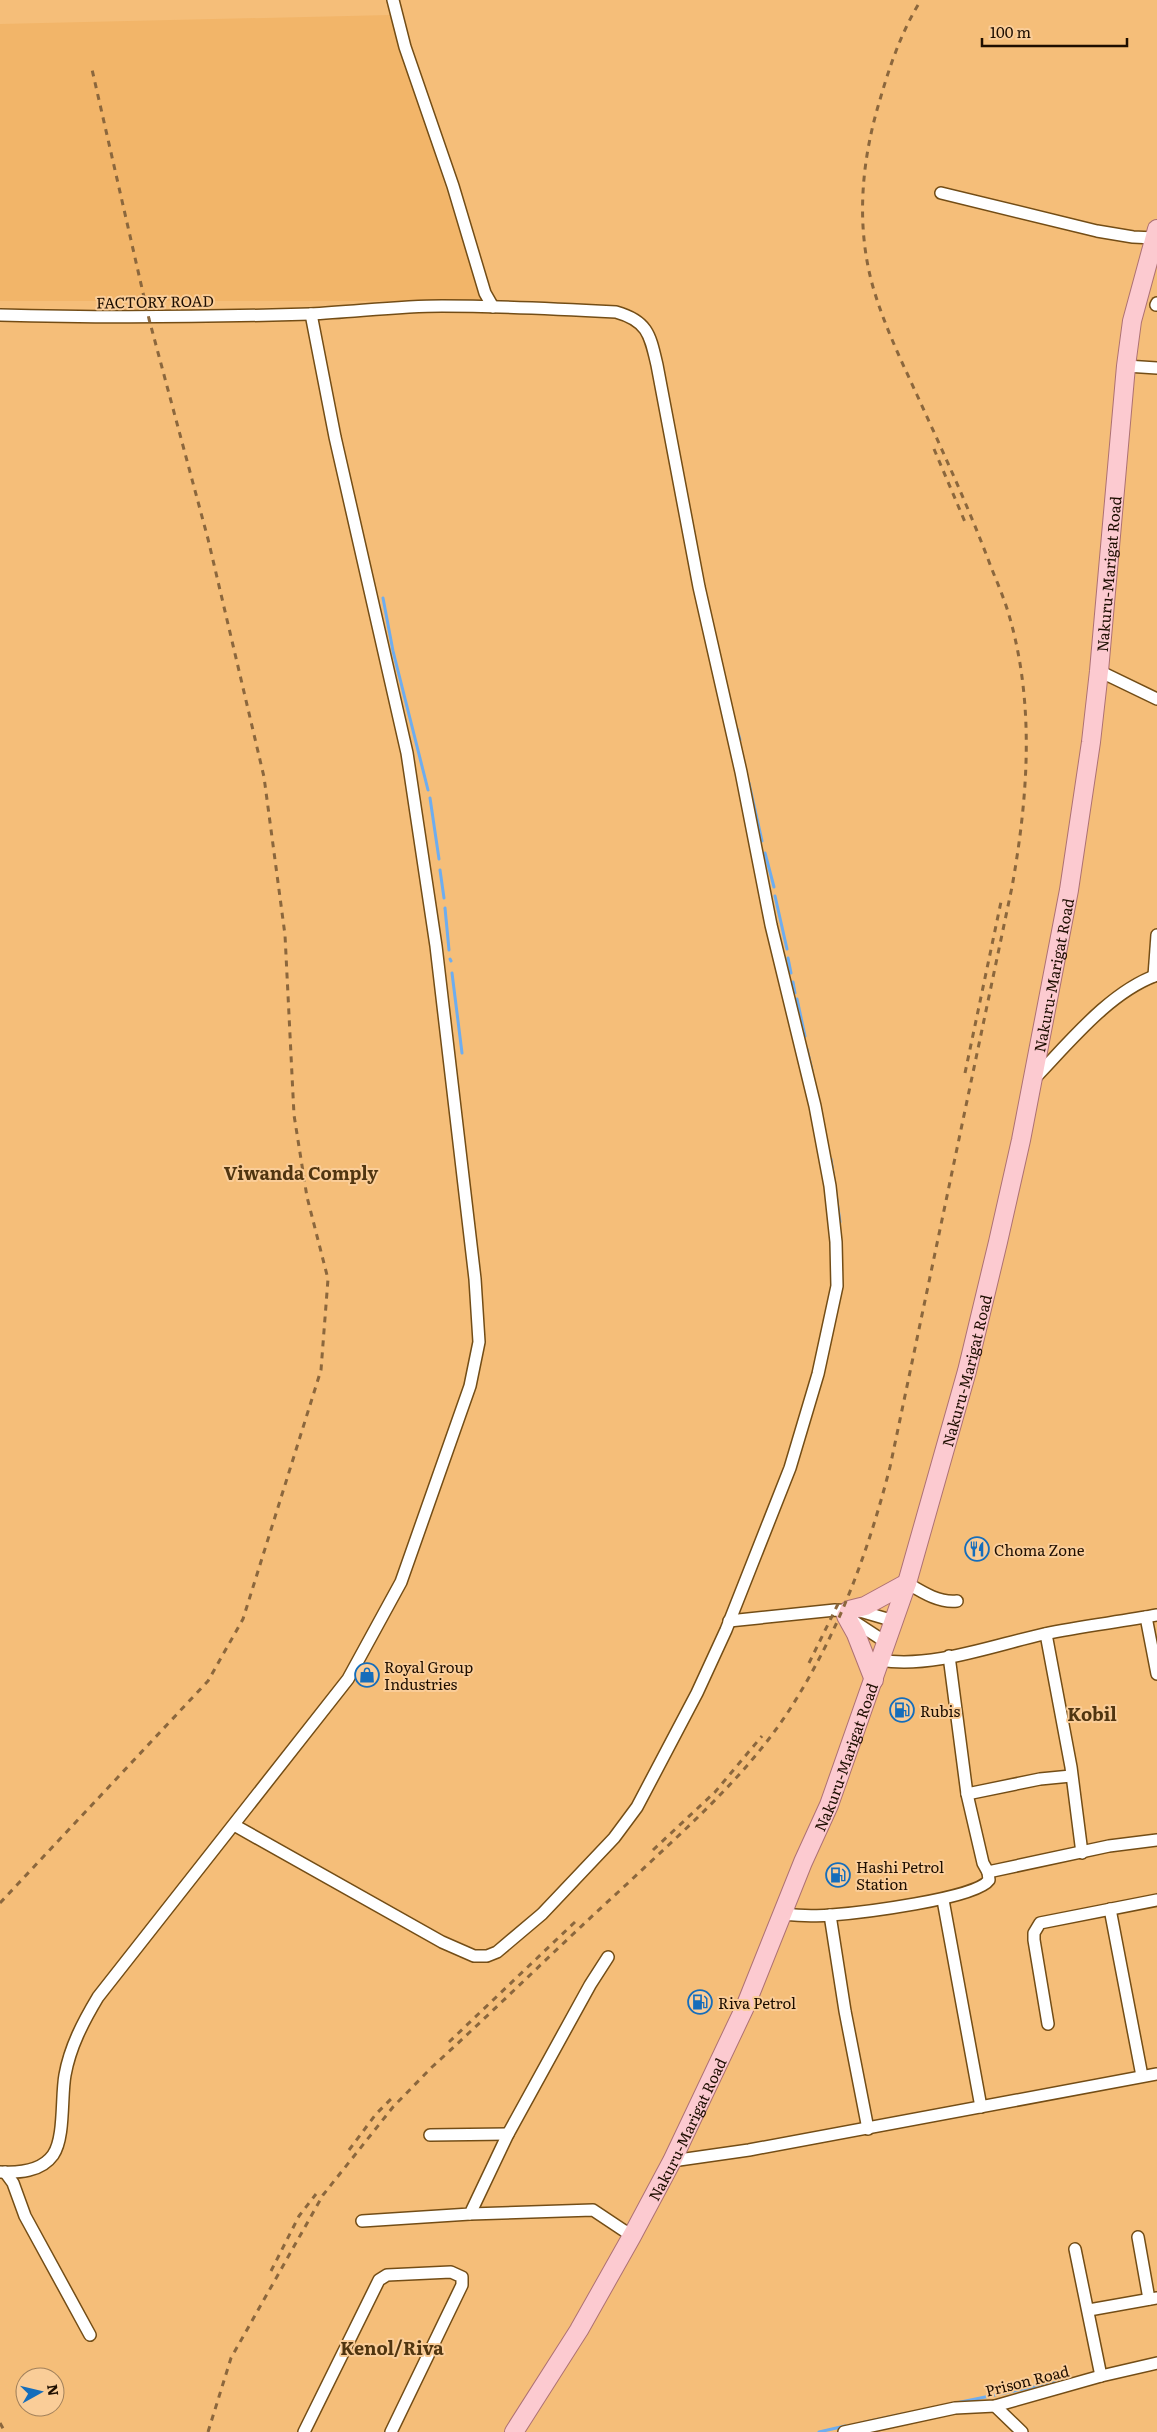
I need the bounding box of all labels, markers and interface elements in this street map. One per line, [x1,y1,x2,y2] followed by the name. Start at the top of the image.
[982,15,1127,47] scale bar
[990,20,1031,43] text: 100 m
[96,288,214,314] street label: FACTORY ROAD
[1089,495,1126,653] street label: Nakuru-Marigat Road
[1027,896,1079,1054] street label: Nakuru-Marigat Road
[224,1159,378,1186] district label: Viwanda Comply
[935,1292,997,1449] street label: Nakuru-Marigat Road
[964,1536,990,1562] restaurant icon: Choma Zone
[994,1538,1085,1561] place label: Choma Zone
[384,1655,473,1695] place label: Royal Group Industries
[354,1662,380,1688] shop icon: Royal Group Industries
[807,1679,883,1835] street label: Nakuru-Marigat Road
[889,1697,915,1723] fuel station icon: Rubis
[920,1699,961,1722] place label: Rubis
[1067,1700,1117,1727] district label: Kobil
[856,1855,944,1895] place label: Hashi Petrol Station
[825,1862,851,1888] fuel station icon: Hashi Petrol Station
[687,1989,713,2015] fuel station icon: Riva Petrol
[718,1991,796,2014] place label: Riva Petrol
[642,2054,731,2204] street label: Nakuru-Marigat Road
[340,2334,444,2361] district label: Kenol/Riva
[983,2358,1071,2402] street label: Prison Road
[15,2367,65,2417] north arrow
[43,2383,65,2398] text: N

